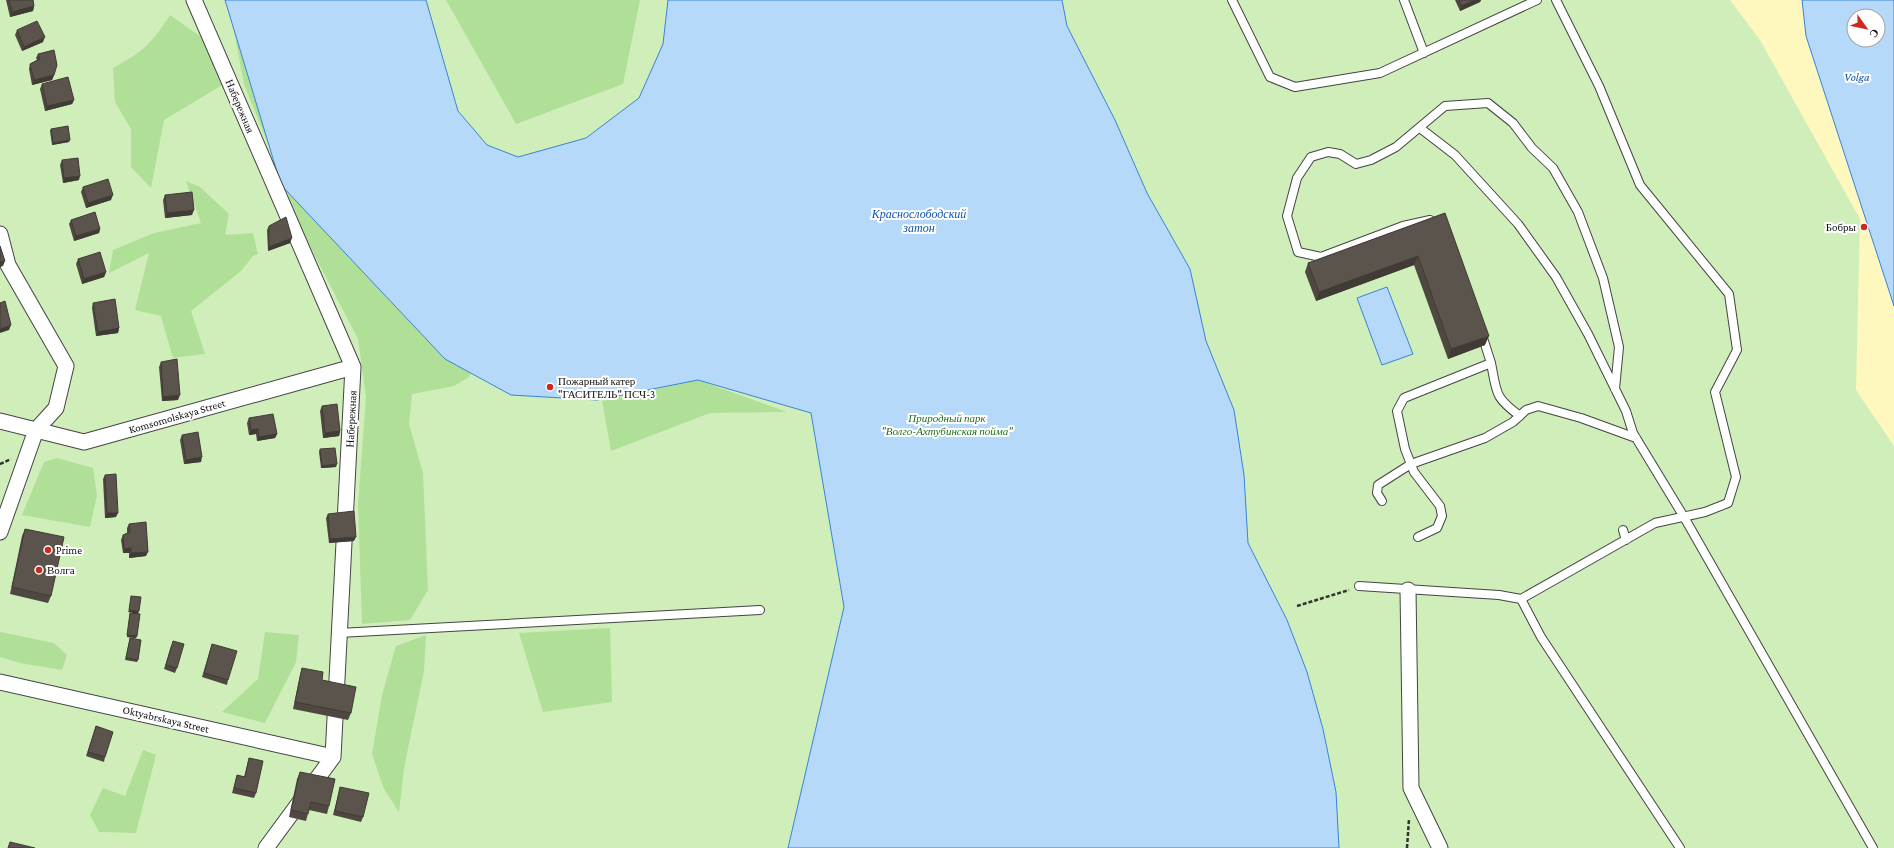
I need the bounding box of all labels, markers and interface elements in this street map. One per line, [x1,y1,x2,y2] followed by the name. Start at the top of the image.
[1846,8,1886,48] north arrow
[1867,27,1882,40] text: С
[1844,70,1870,84] water label: Volga
[223,77,257,135] street label: Набережная
[871,207,966,235] water label: Краснослободский затон
[1826,221,1857,233] place label: Бобры
[1859,222,1869,232] marker: Бобры
[558,375,655,400] place label: Пожарный катер "ГАСИТЕЛЬ" ПСЧ-3
[545,382,555,392] marker: Пожарный катер "ГАСИТЕЛЬ" ПСЧ-3
[344,390,358,448] street label: Набережная
[127,396,227,437] street label: Komsomolskaya Street
[881,412,1013,437] park label: Природный парк "Волго-Ахтубинская пойма"
[56,544,82,556] place label: Prime
[43,545,53,555] marker: Prime
[47,564,75,576] place label: Волга
[34,565,44,575] marker: Волга
[121,703,211,736] street label: Oktyabrskaya Street

